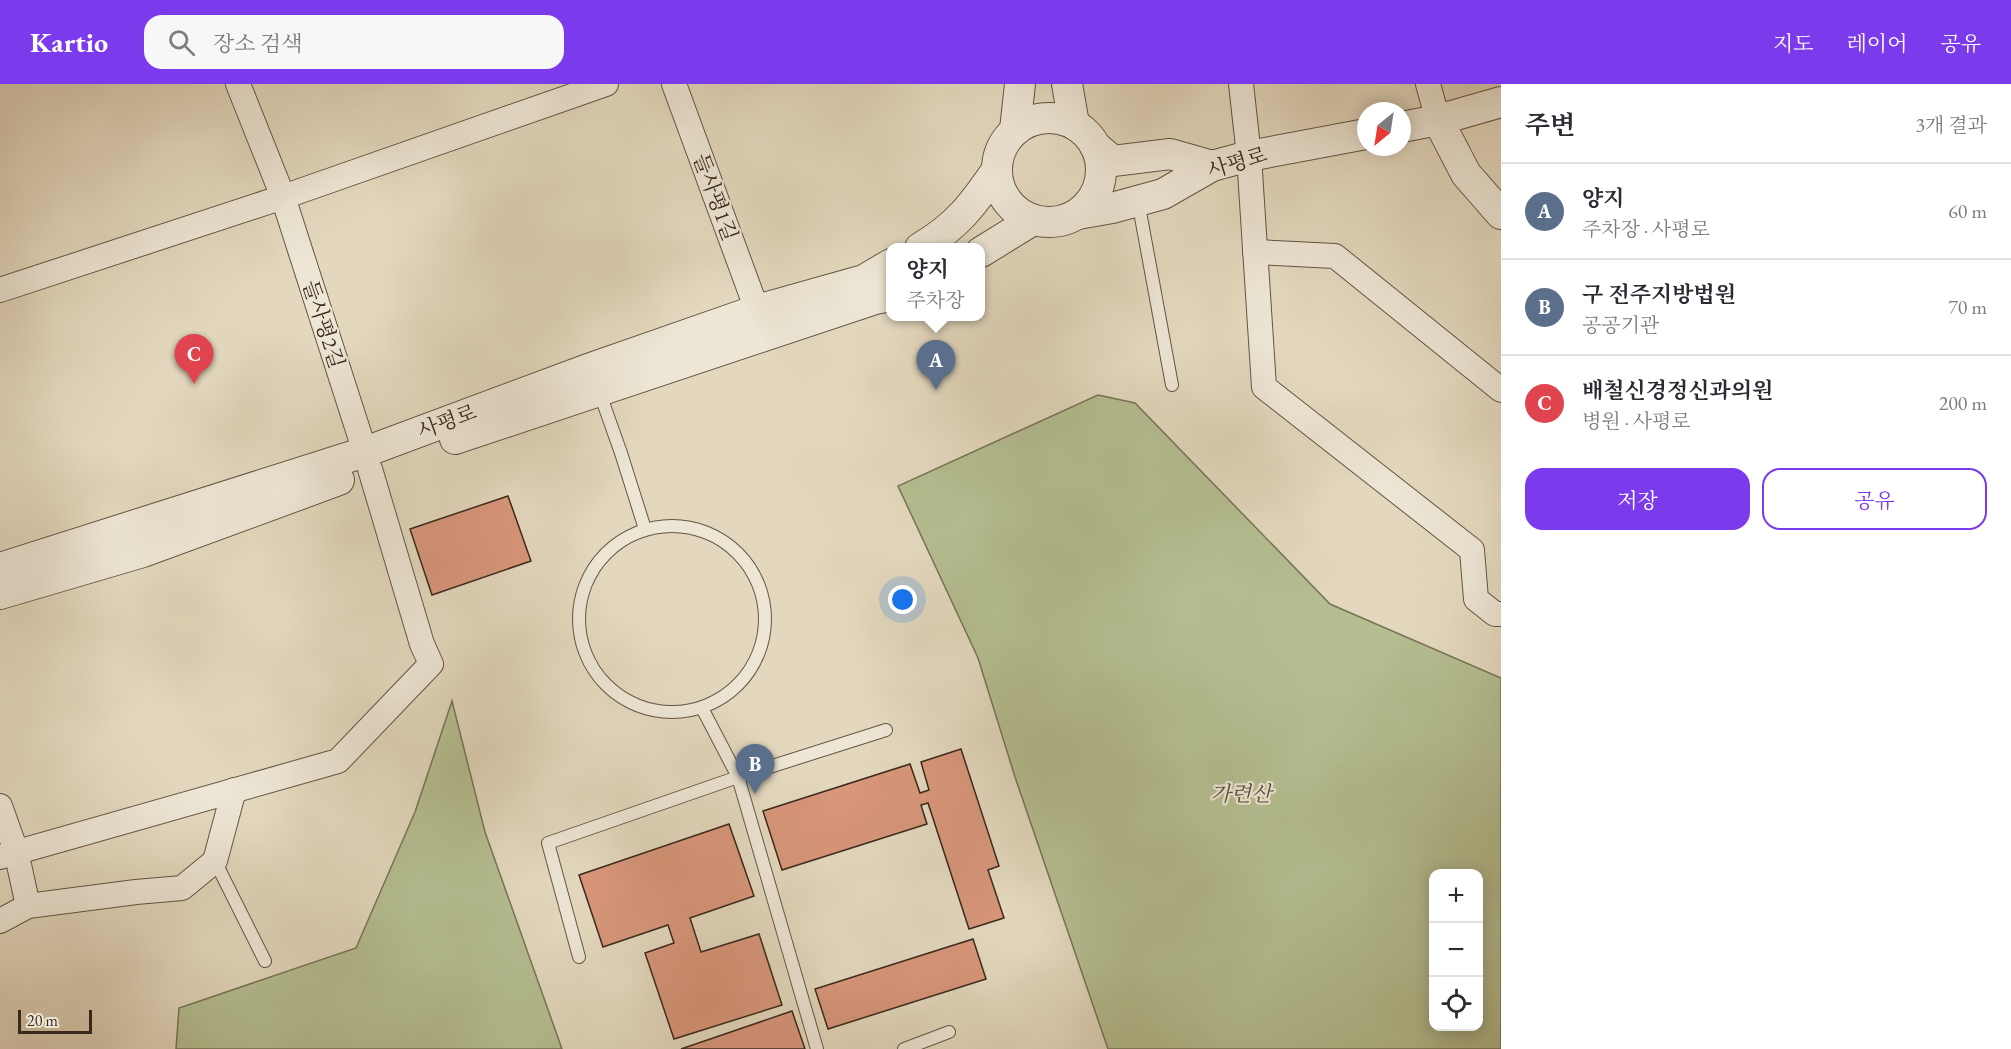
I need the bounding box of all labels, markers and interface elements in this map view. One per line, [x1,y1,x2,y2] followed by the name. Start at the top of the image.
[144,15,564,69] search box
[30,24,108,60] text: Kartio
[165,26,198,59] icon: search
[213,29,303,58] text: 장소 검색
[1773,30,1814,57] text: 지도
[1847,30,1907,57] text: 레이어
[1940,30,1981,57] text: 공유
[1357,102,1411,156] north arrow
[1525,108,1575,142] text: 주변
[1915,112,1987,138] text: 3개 결과
[1204,140,1270,184] street label: 사평로
[688,150,744,244] street label: 들사평1길
[1582,184,1625,213] text: 양지
[1537,198,1552,224] text: A
[1948,198,1987,224] text: 60 m
[1582,216,1710,242] text: 주차장 · 사평로
[886,243,985,321] popup
[907,255,949,284] text: 양지
[297,276,351,372] street label: 들사평2길
[1582,280,1736,309] text: 구 전주지방법원
[907,287,964,313] text: 주차장
[1538,294,1551,320] text: B
[1948,294,1987,320] text: 70 m
[1582,312,1659,338] text: 공공기관
[174,334,214,384] pin: C
[916,340,956,390] pin: A
[1582,376,1773,405] text: 배철신경정신과의원
[1537,390,1552,416] text: C
[1939,390,1987,416] text: 200 m
[414,398,480,444] street label: 사평로
[1582,408,1691,434] text: 병원 · 사평로
[1525,468,1750,530] button: 저장
[1762,468,1987,530] button: 공유
[888,585,917,614] your location
[736,744,774,794] pin: B
[1211,780,1274,807] park label: 가련산
[1429,869,1483,1031] map controls
[1429,869,1483,923] button: +
[1429,923,1483,977] button: −
[1429,977,1483,1031] button: locate
[18,1007,92,1034] scale bar
[27,1010,58,1031] text: 20 m

